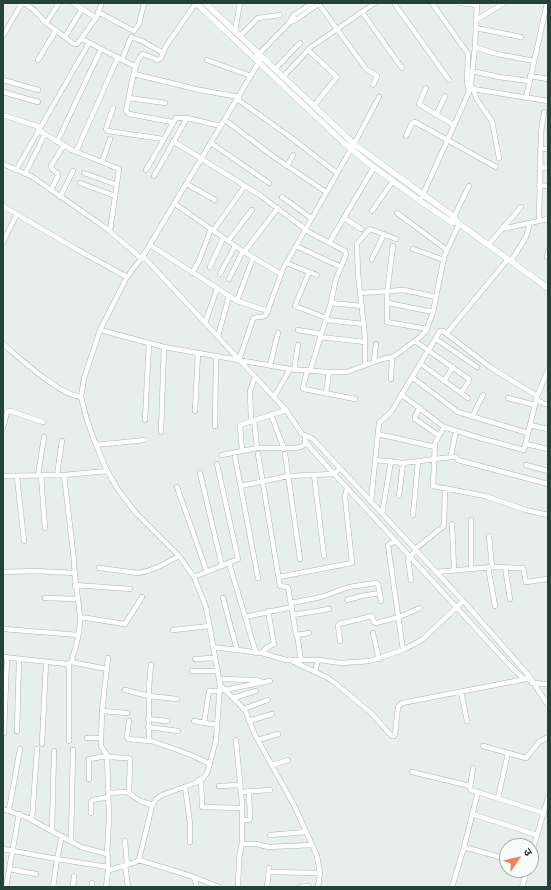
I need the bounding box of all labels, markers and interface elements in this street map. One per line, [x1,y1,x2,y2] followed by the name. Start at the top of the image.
[499,838,539,878] north arrow
[520,845,537,859] text: उ

